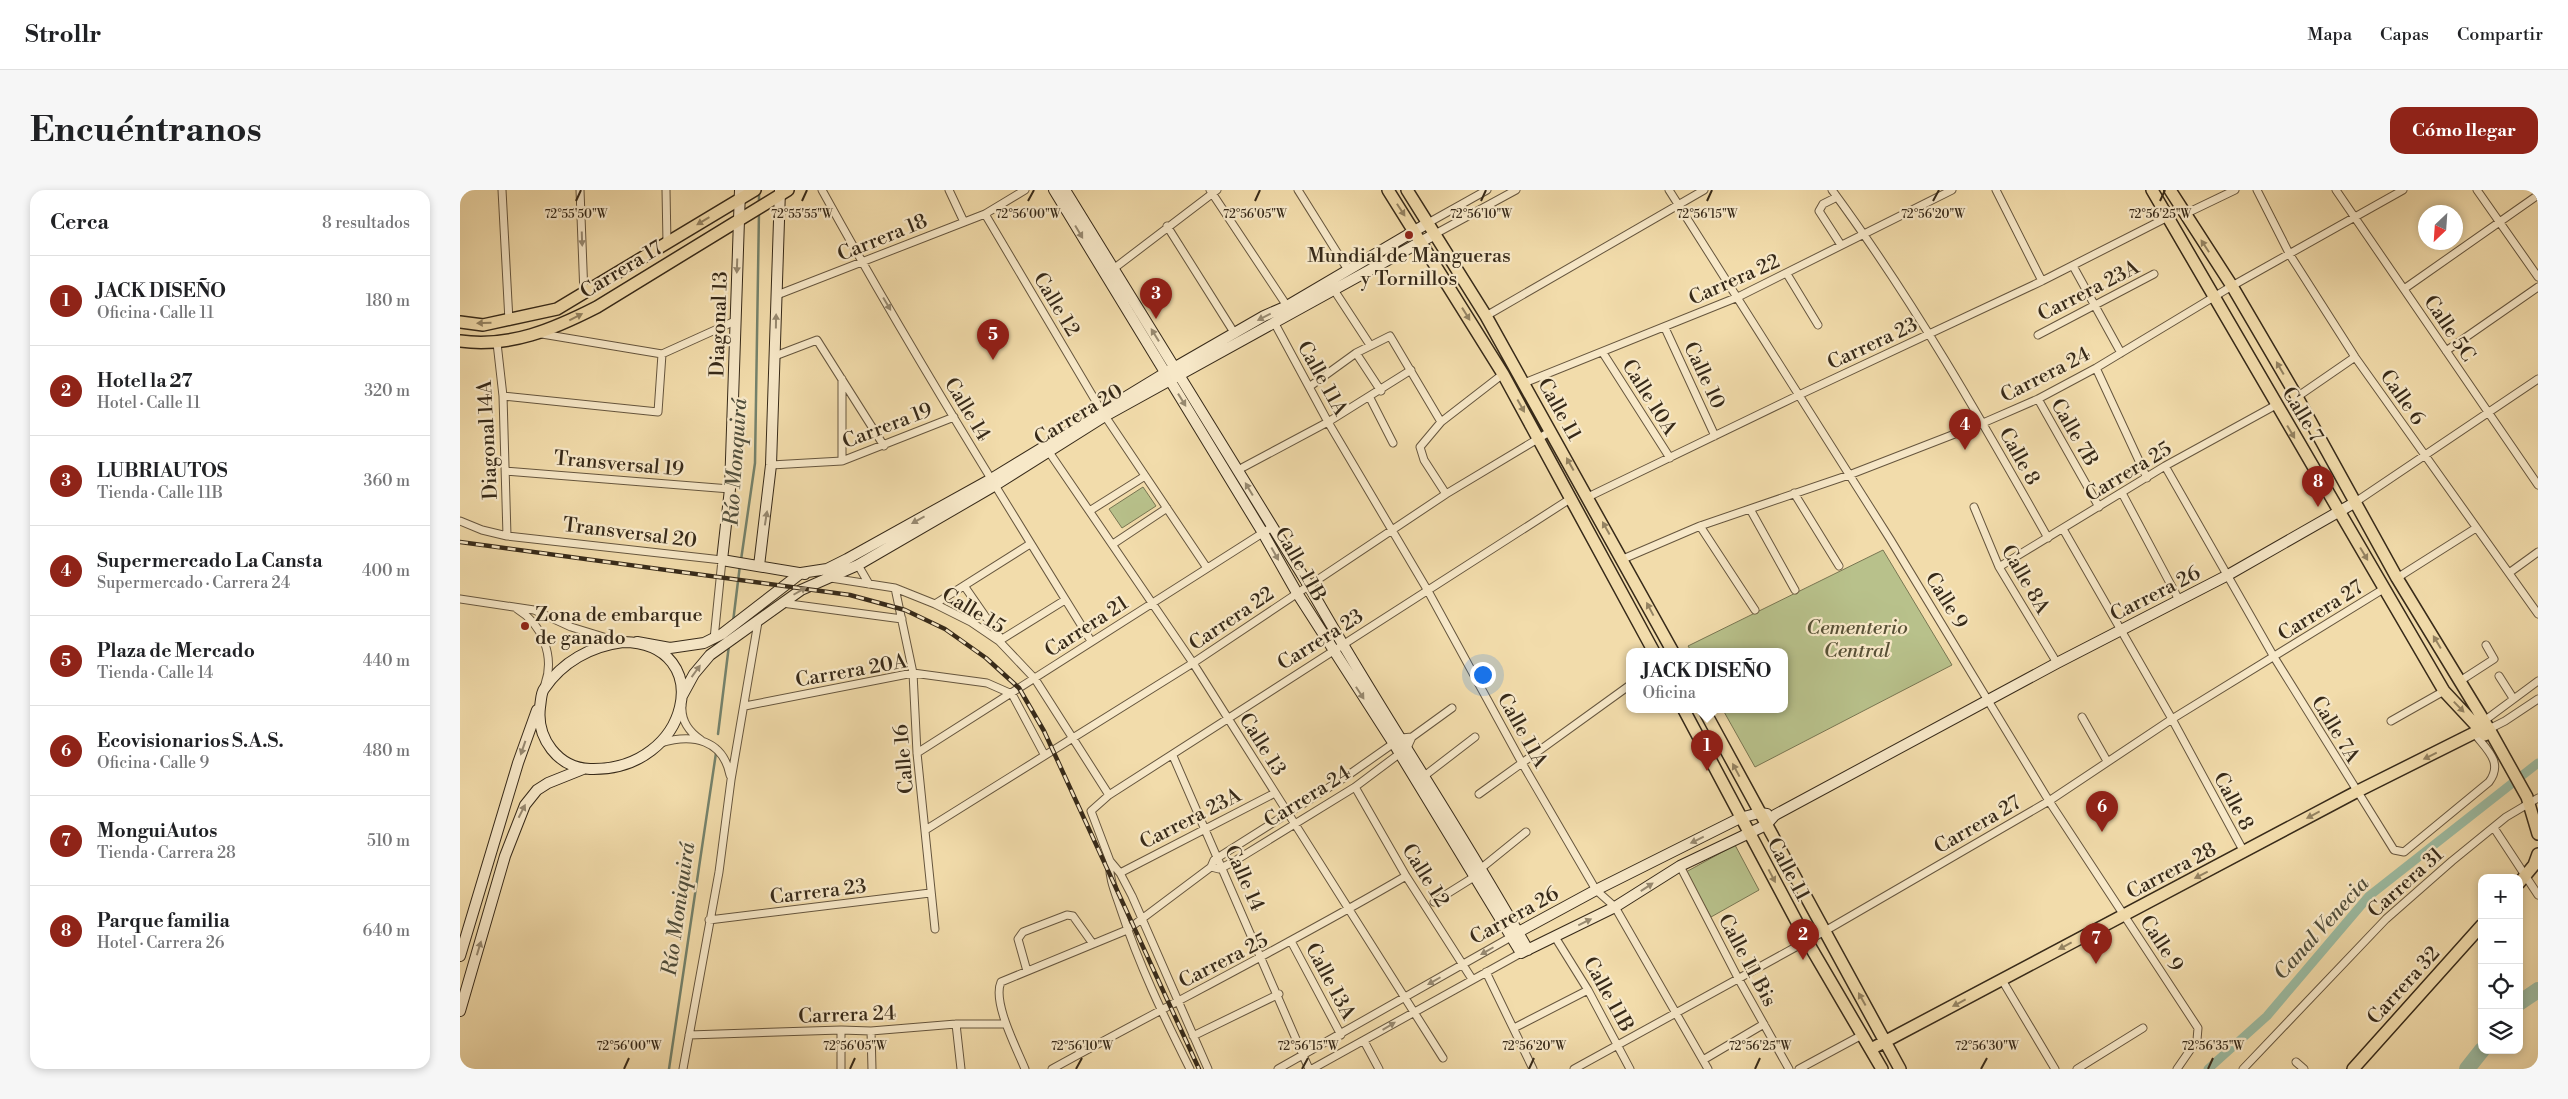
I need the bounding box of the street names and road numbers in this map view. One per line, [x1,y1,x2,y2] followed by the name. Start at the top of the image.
[834,209,931,268] street label: Carrera 18
[576,236,668,305] street label: Carrera 17
[1685,249,1784,312] street label: Carrera 22
[2034,255,2145,328] street label: Carrera 23A
[1027,268,1085,341] street label: Calle 12
[705,271,734,377] street label: Diagonal 13
[2418,291,2480,367] street label: Calle 5C
[1824,313,1922,376] street label: Carrera 23
[1291,337,1353,422] street label: Calle 11A
[1677,338,1730,413] street label: Calle 10
[1996,342,2095,409] street label: Carrera 24
[1616,355,1682,441] street label: Calle 10A
[2374,365,2430,430] street label: Calle 6
[938,373,995,446] street label: Calle 14
[1531,374,1586,446] street label: Calle 11
[473,378,504,500] street label: Diagonal 14A
[1030,379,1128,451] street label: Carrera 20
[2276,383,2328,447] street label: Calle 7
[2044,394,2103,471] street label: Calle 7B
[839,398,936,455] street label: Carrera 19
[1993,423,2045,490] street label: Calle 8
[2081,437,2177,508] street label: Carrera 25
[553,446,685,483] street label: Transversal 19
[561,513,698,554] street label: Transversal 20
[1268,523,1331,606] street label: Calle 11B
[1995,541,2055,620] street label: Calle 8A
[2106,561,2205,628] street label: Carrera 26
[1919,568,1973,634] street label: Calle 9
[2274,575,2368,647] street label: Carrera 27
[1185,582,1279,657] street label: Carrera 22
[937,583,1009,640] street label: Calle 15
[1040,591,1134,663] street label: Carrera 21
[1273,604,1368,677] street label: Carrera 23
[794,649,910,694] street label: Carrera 20A
[1491,689,1553,774] street label: Calle 11A
[2305,692,2365,769] street label: Calle 7A
[1233,709,1291,781] street label: Calle 13
[889,723,920,795] street label: Calle 16
[1260,761,1356,834] street label: Carrera 24
[2207,768,2258,835] street label: Calle 8
[1136,783,1247,856] street label: Carrera 23A
[1930,791,2025,860] street label: Carrera 27
[1761,834,1815,906] street label: Calle 11
[2123,837,2221,905] street label: Carrera 28
[1395,839,1454,912] street label: Calle 12
[1218,842,1269,916] street label: Calle 14
[2363,842,2449,924] street label: Carrera 31
[769,874,868,911] street label: Carrera 23
[1466,882,1564,951] street label: Carrera 26
[1712,910,1782,1011] street label: Calle 11 Bis
[2133,911,2188,977] street label: Calle 9
[1175,928,1272,994] street label: Carrera 25
[1299,939,1361,1025] street label: Calle 13A
[2362,942,2446,1030] street label: Carrera 32
[1577,953,1638,1037] street label: Calle 11B
[798,1001,896,1030] street label: Carrera 24

